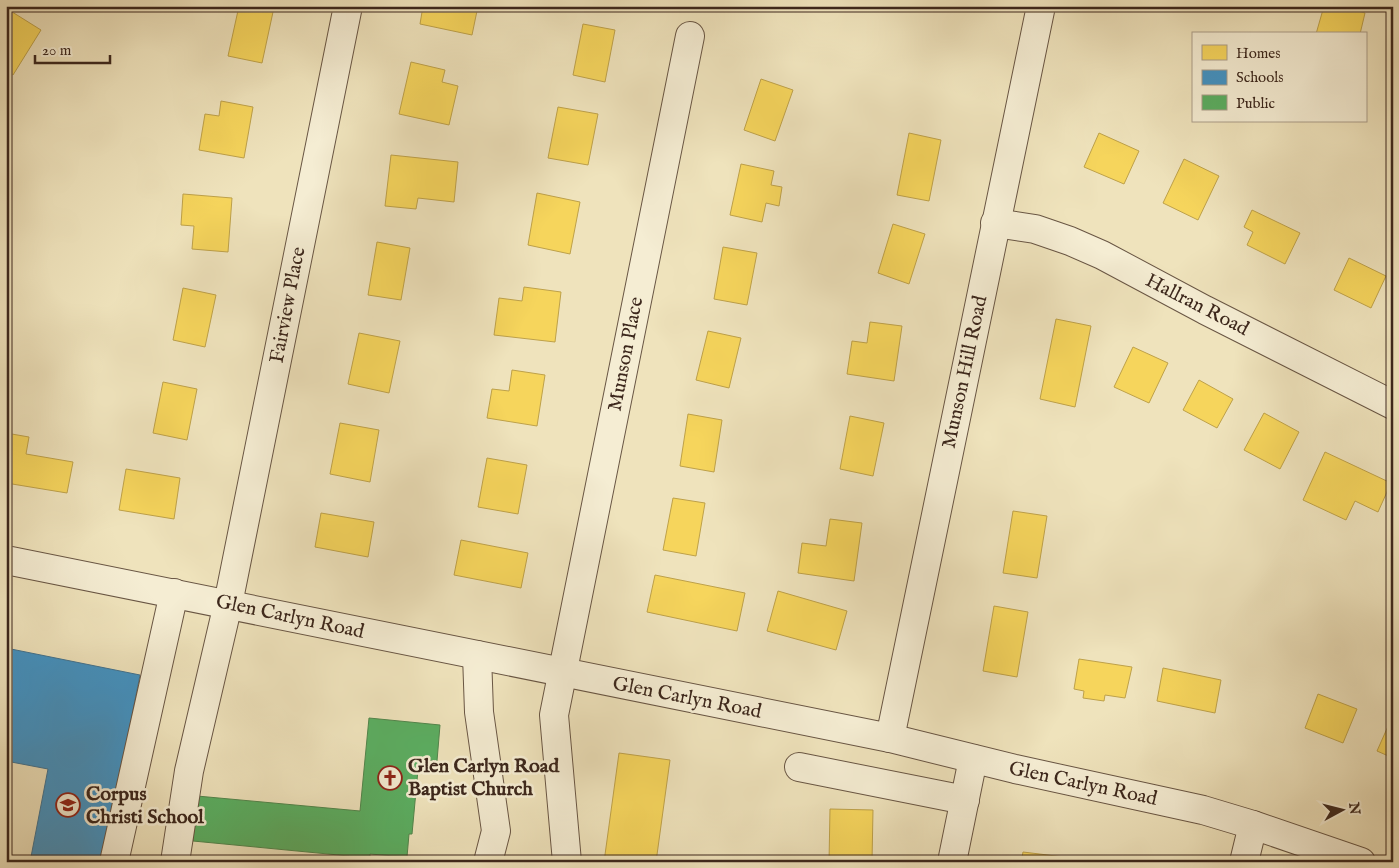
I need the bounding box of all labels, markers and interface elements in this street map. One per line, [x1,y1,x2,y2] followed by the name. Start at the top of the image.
[35,32,110,64] scale bar
[1192,32,1366,122] legend
[42,41,72,60] text: 20 m
[1236,44,1280,63] text: Homes
[1236,68,1284,87] text: Schools
[1236,94,1275,113] text: Public
[264,245,312,365] street label: Fairview Place
[1141,268,1253,342] street label: Hallran Road
[937,293,993,451] street label: Munson Hill Road
[603,295,649,413] street label: Munson Place
[214,589,367,645] street label: Glen Carlyn Road
[610,671,764,725] street label: Glen Carlyn Road
[408,754,560,802] place label: Glen Carlyn Road Baptist Church
[1007,756,1160,812] street label: Glen Carlyn Road
[377,765,403,791] church icon: Glen Carlyn Road Baptist Church
[86,782,204,830] place label: Corpus Christi School
[1316,786,1366,836] north arrow
[55,792,81,818] school or university icon: Corpus Christi School
[1344,800,1364,816] text: N

